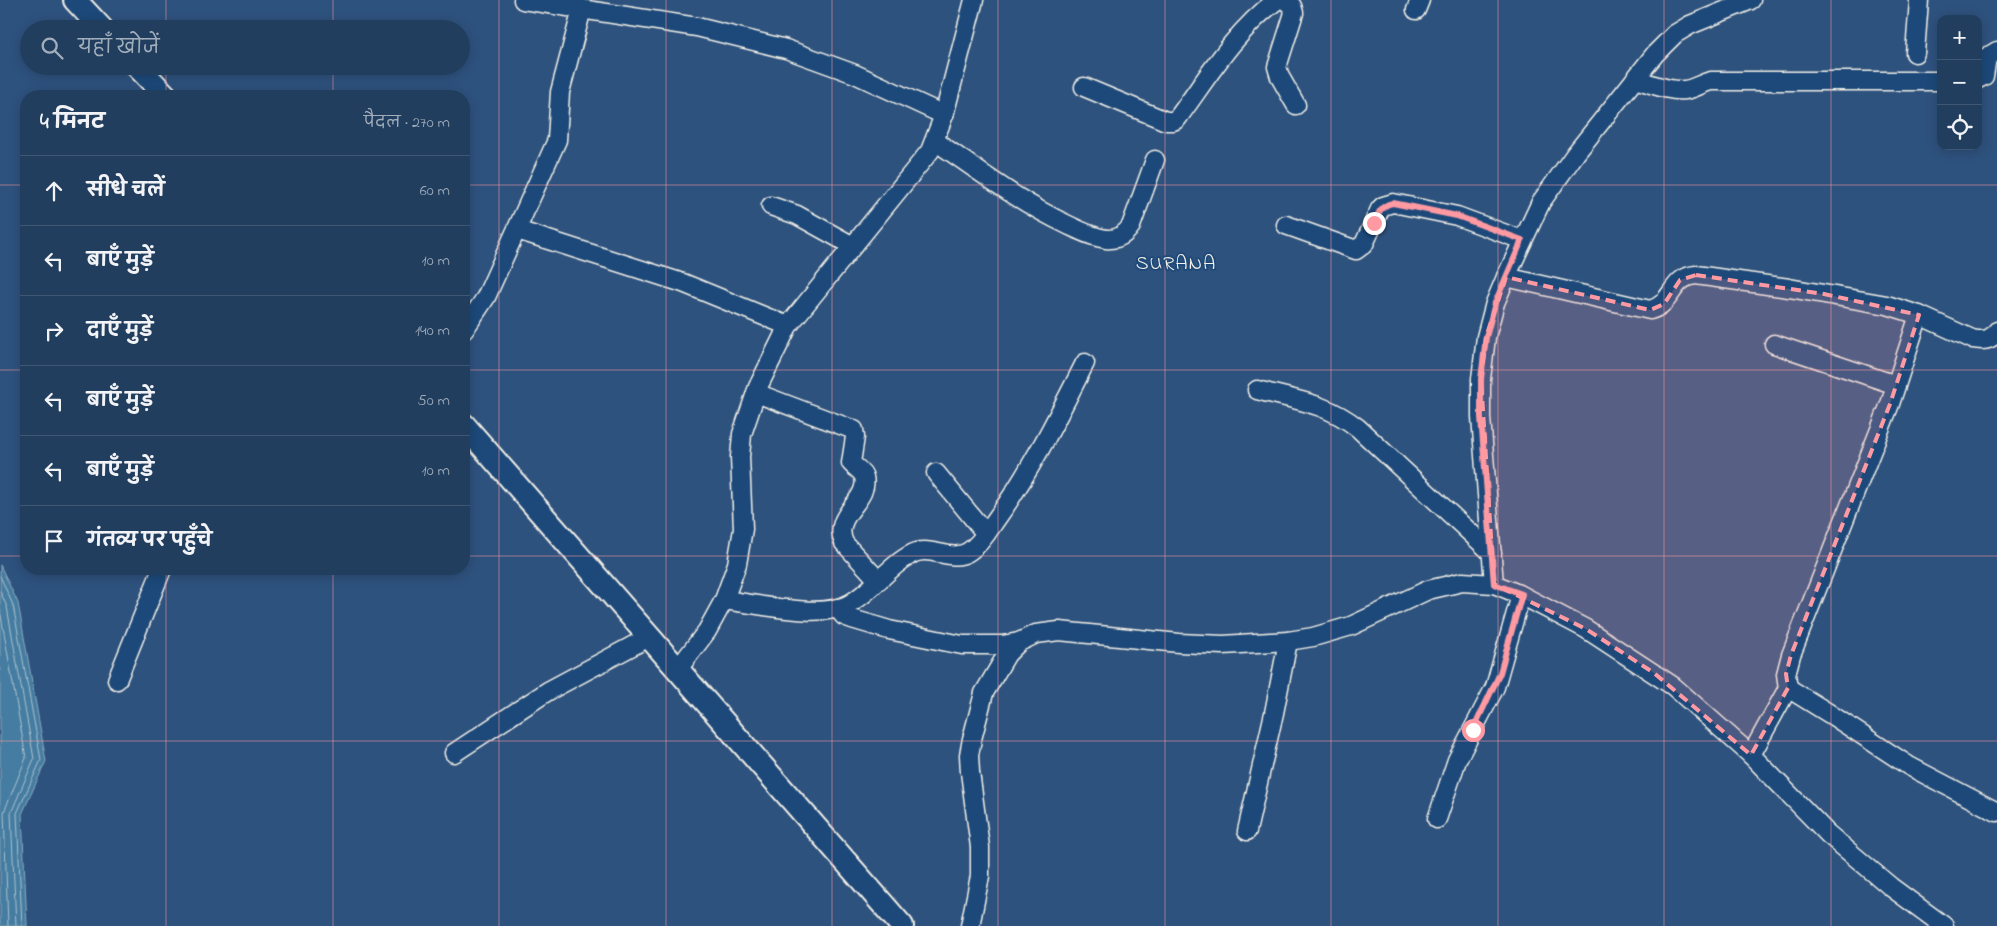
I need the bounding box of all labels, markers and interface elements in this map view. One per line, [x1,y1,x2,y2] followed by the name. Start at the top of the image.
[1937,15,1982,150] map controls
[1937,15,1982,60] button: +
[20,20,470,75] search box
[38,34,66,62] icon: search
[78,35,160,62] text: यहाँ खोजें
[1937,60,1982,105] button: −
[1937,105,1982,150] button: locate
[40,108,105,138] text: 4 मिनट
[364,111,450,135] text: पैदल · 270 m
[40,177,68,205] icon: ahead
[87,178,165,205] text: सीधे चलें
[420,179,450,203] text: 60 m
[1363,212,1386,235] route end
[40,247,68,275] icon: left
[87,248,154,275] text: बाएँ मुड़ें
[422,249,450,273] text: 10 m
[1136,250,1216,279] district label: SURANA
[40,317,68,345] icon: right
[87,318,153,345] text: दाएँ मुड़ें
[415,319,450,343] text: 140 m
[40,387,68,415] icon: left
[87,388,154,415] text: बाएँ मुड़ें
[418,389,450,413] text: 50 m
[40,457,68,485] icon: left
[87,458,154,485] text: बाएँ मुड़ें
[422,459,450,483] text: 10 m
[40,527,68,555] icon: arrive
[87,528,212,555] text: गंतव्य पर पहुँचे
[1462,719,1485,742] route start

